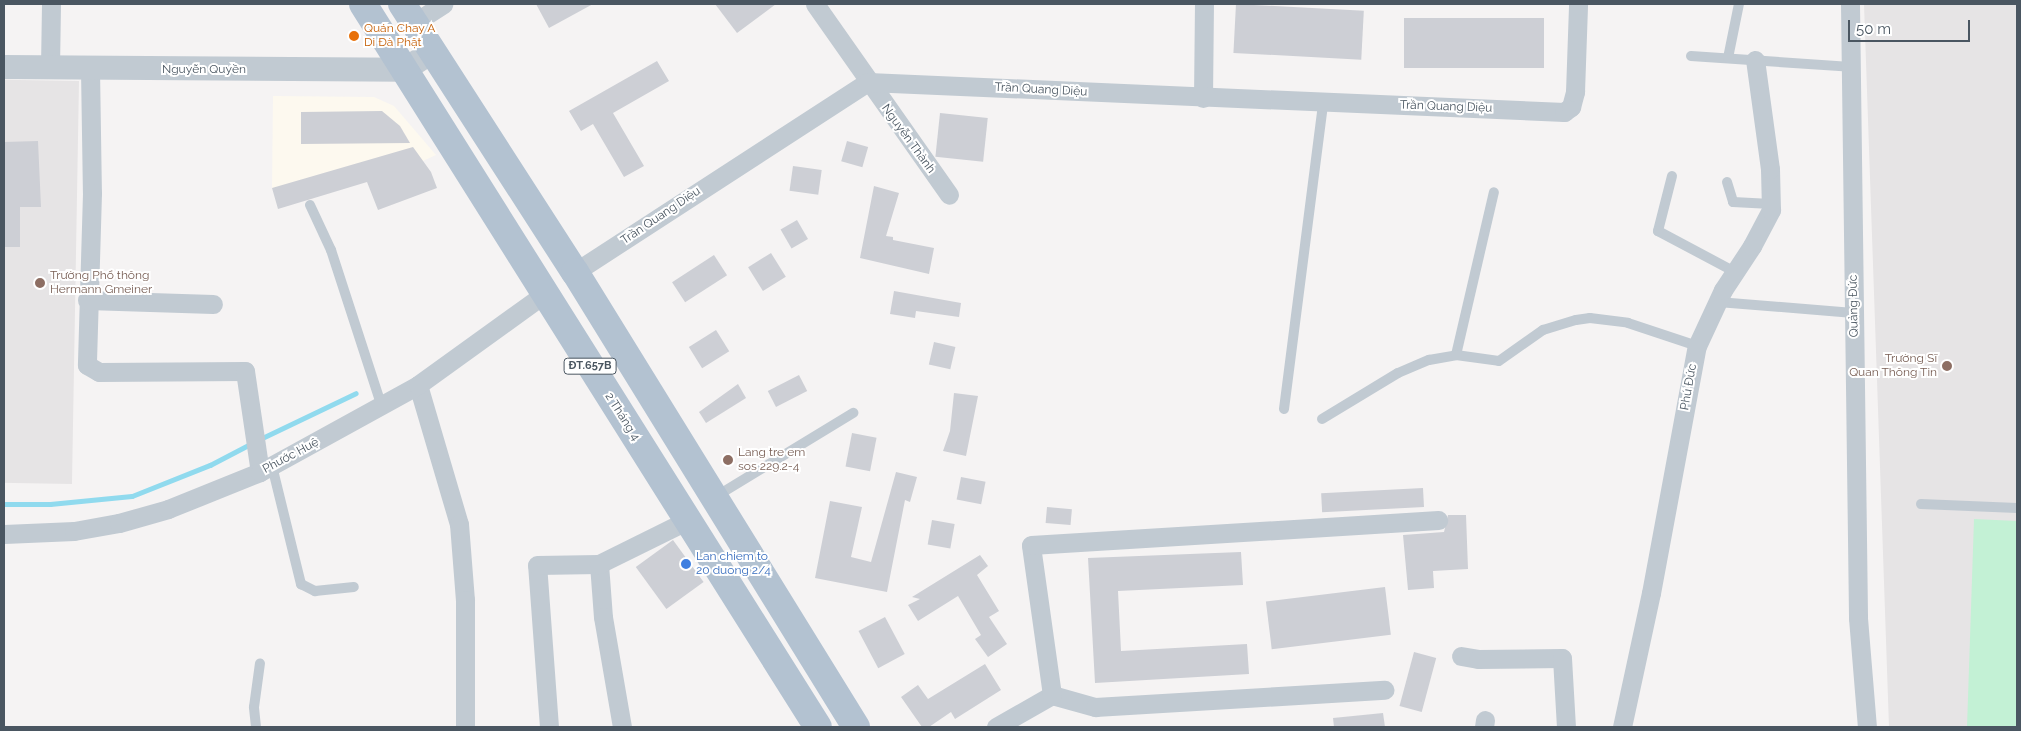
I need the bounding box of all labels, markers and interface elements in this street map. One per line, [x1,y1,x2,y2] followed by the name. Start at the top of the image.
[1851,10,1974,42] scale bar
[1856,20,1891,38] text: 50 m
[364,22,436,50] place label: Quán Chay A Di Đà Phật
[348,30,360,42] marker: Quán Chay A Di Đà Phật
[162,63,246,77] street label: Nguyễn Quyền
[994,80,1088,100] street label: Trần Quang Diệu
[1400,98,1492,116] street label: Trần Quang Diệu
[878,102,938,176] street label: Nguyễn Thành
[619,184,703,248] street label: Trần Quang Diệu
[50,269,152,297] place label: Trường Phổ thông Hermann Gmeiner
[1846,275,1862,337] street label: Quảng Đức
[34,277,46,289] marker: Trường Phổ thông Hermann Gmeiner
[1848,352,1937,380] place label: Trường Sĩ Quan Thông Tin
[562,358,618,374] road number: ĐT.657B
[1941,360,1953,372] marker: Trường Sĩ Quan Thông Tin
[1678,363,1700,411] street label: Phú Đức
[602,390,642,444] street label: 2 Tháng 4
[261,435,321,477] street label: Phước Huệ
[738,446,805,474] place label: Lang tre em sos 229.2-4
[722,454,734,466] marker: Lang tre em sos 229.2-4
[696,550,771,578] place label: Lan chiem to 20 duong 2/4
[680,558,692,570] marker: Lan chiem to 20 duong 2/4

